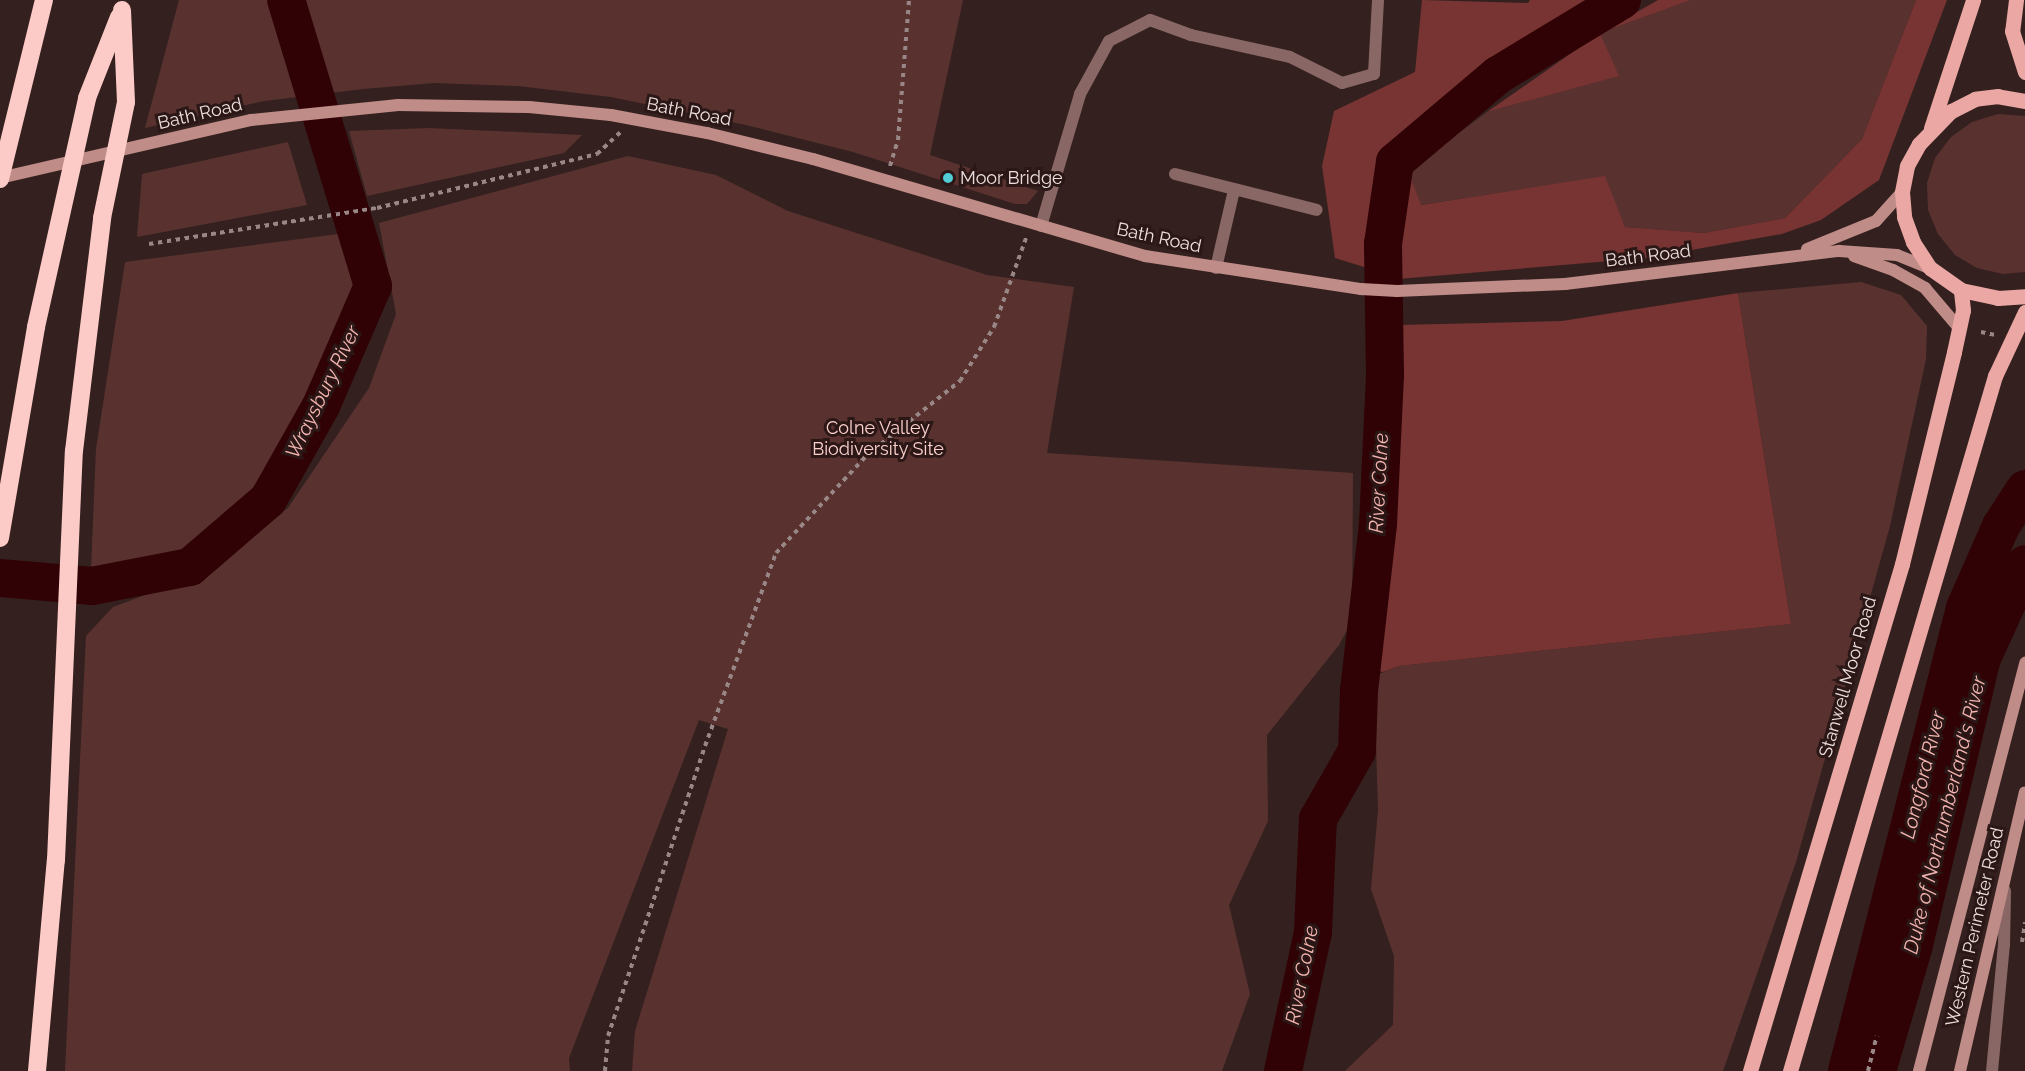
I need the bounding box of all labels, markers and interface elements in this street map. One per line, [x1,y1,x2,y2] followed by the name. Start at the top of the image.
[645,93,733,131] street label: Bath Road
[156,94,244,134] street label: Bath Road
[960,167,1063,189] place label: Moor Bridge
[941,171,955,185] marker: Moor Bridge
[1115,218,1203,258] street label: Bath Road
[1604,240,1692,272] street label: Bath Road
[280,321,366,463] water label: Wraysbury River
[812,418,944,460] park label: Colne Valley Biodiversity Site
[1364,432,1394,534] water label: River Colne
[1815,594,1881,760] street label: Stanwell Moor Road
[1899,674,1991,956] water label: Duke of Northumberland's River
[1896,709,1950,841] water label: Longford River
[1942,825,2008,1029] street label: Western Perimeter Road
[1281,923,1323,1027] water label: River Colne

